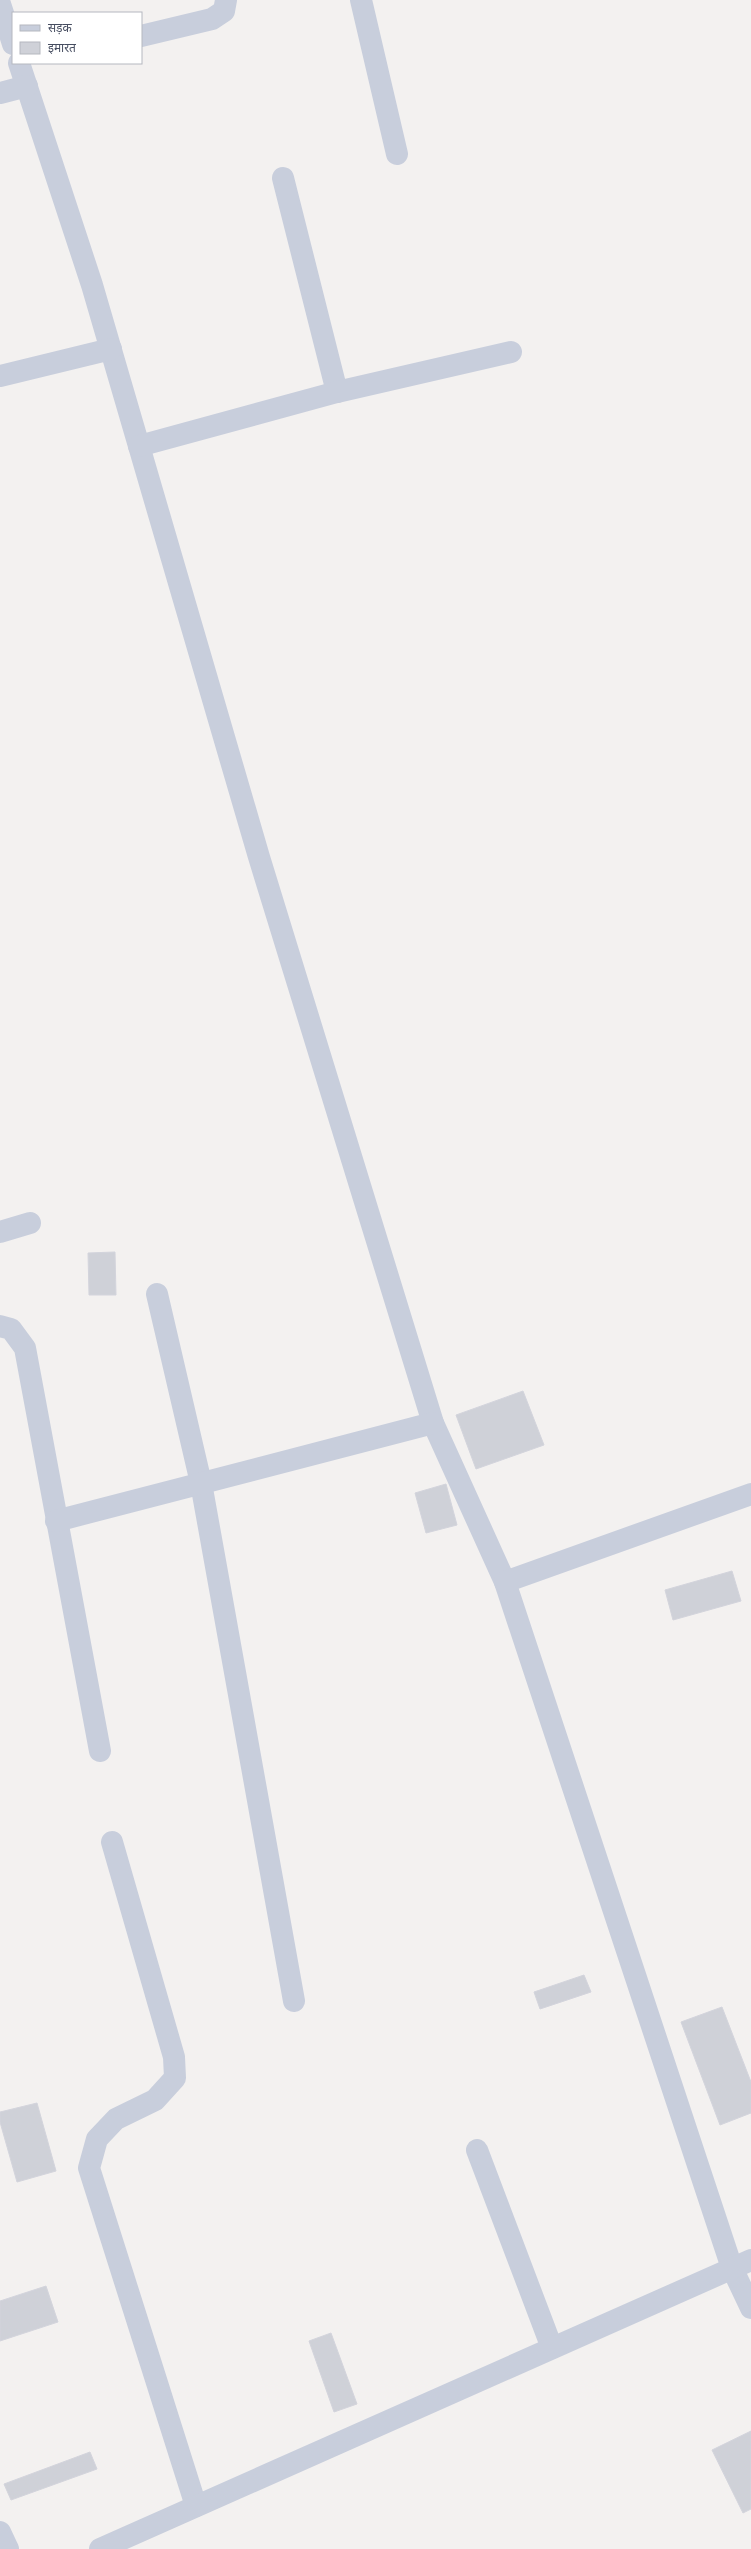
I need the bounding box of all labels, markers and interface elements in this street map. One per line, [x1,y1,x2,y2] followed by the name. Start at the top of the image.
[12,12,142,64] legend
[48,21,73,35] text: सड़क
[48,41,77,55] text: इमारत

